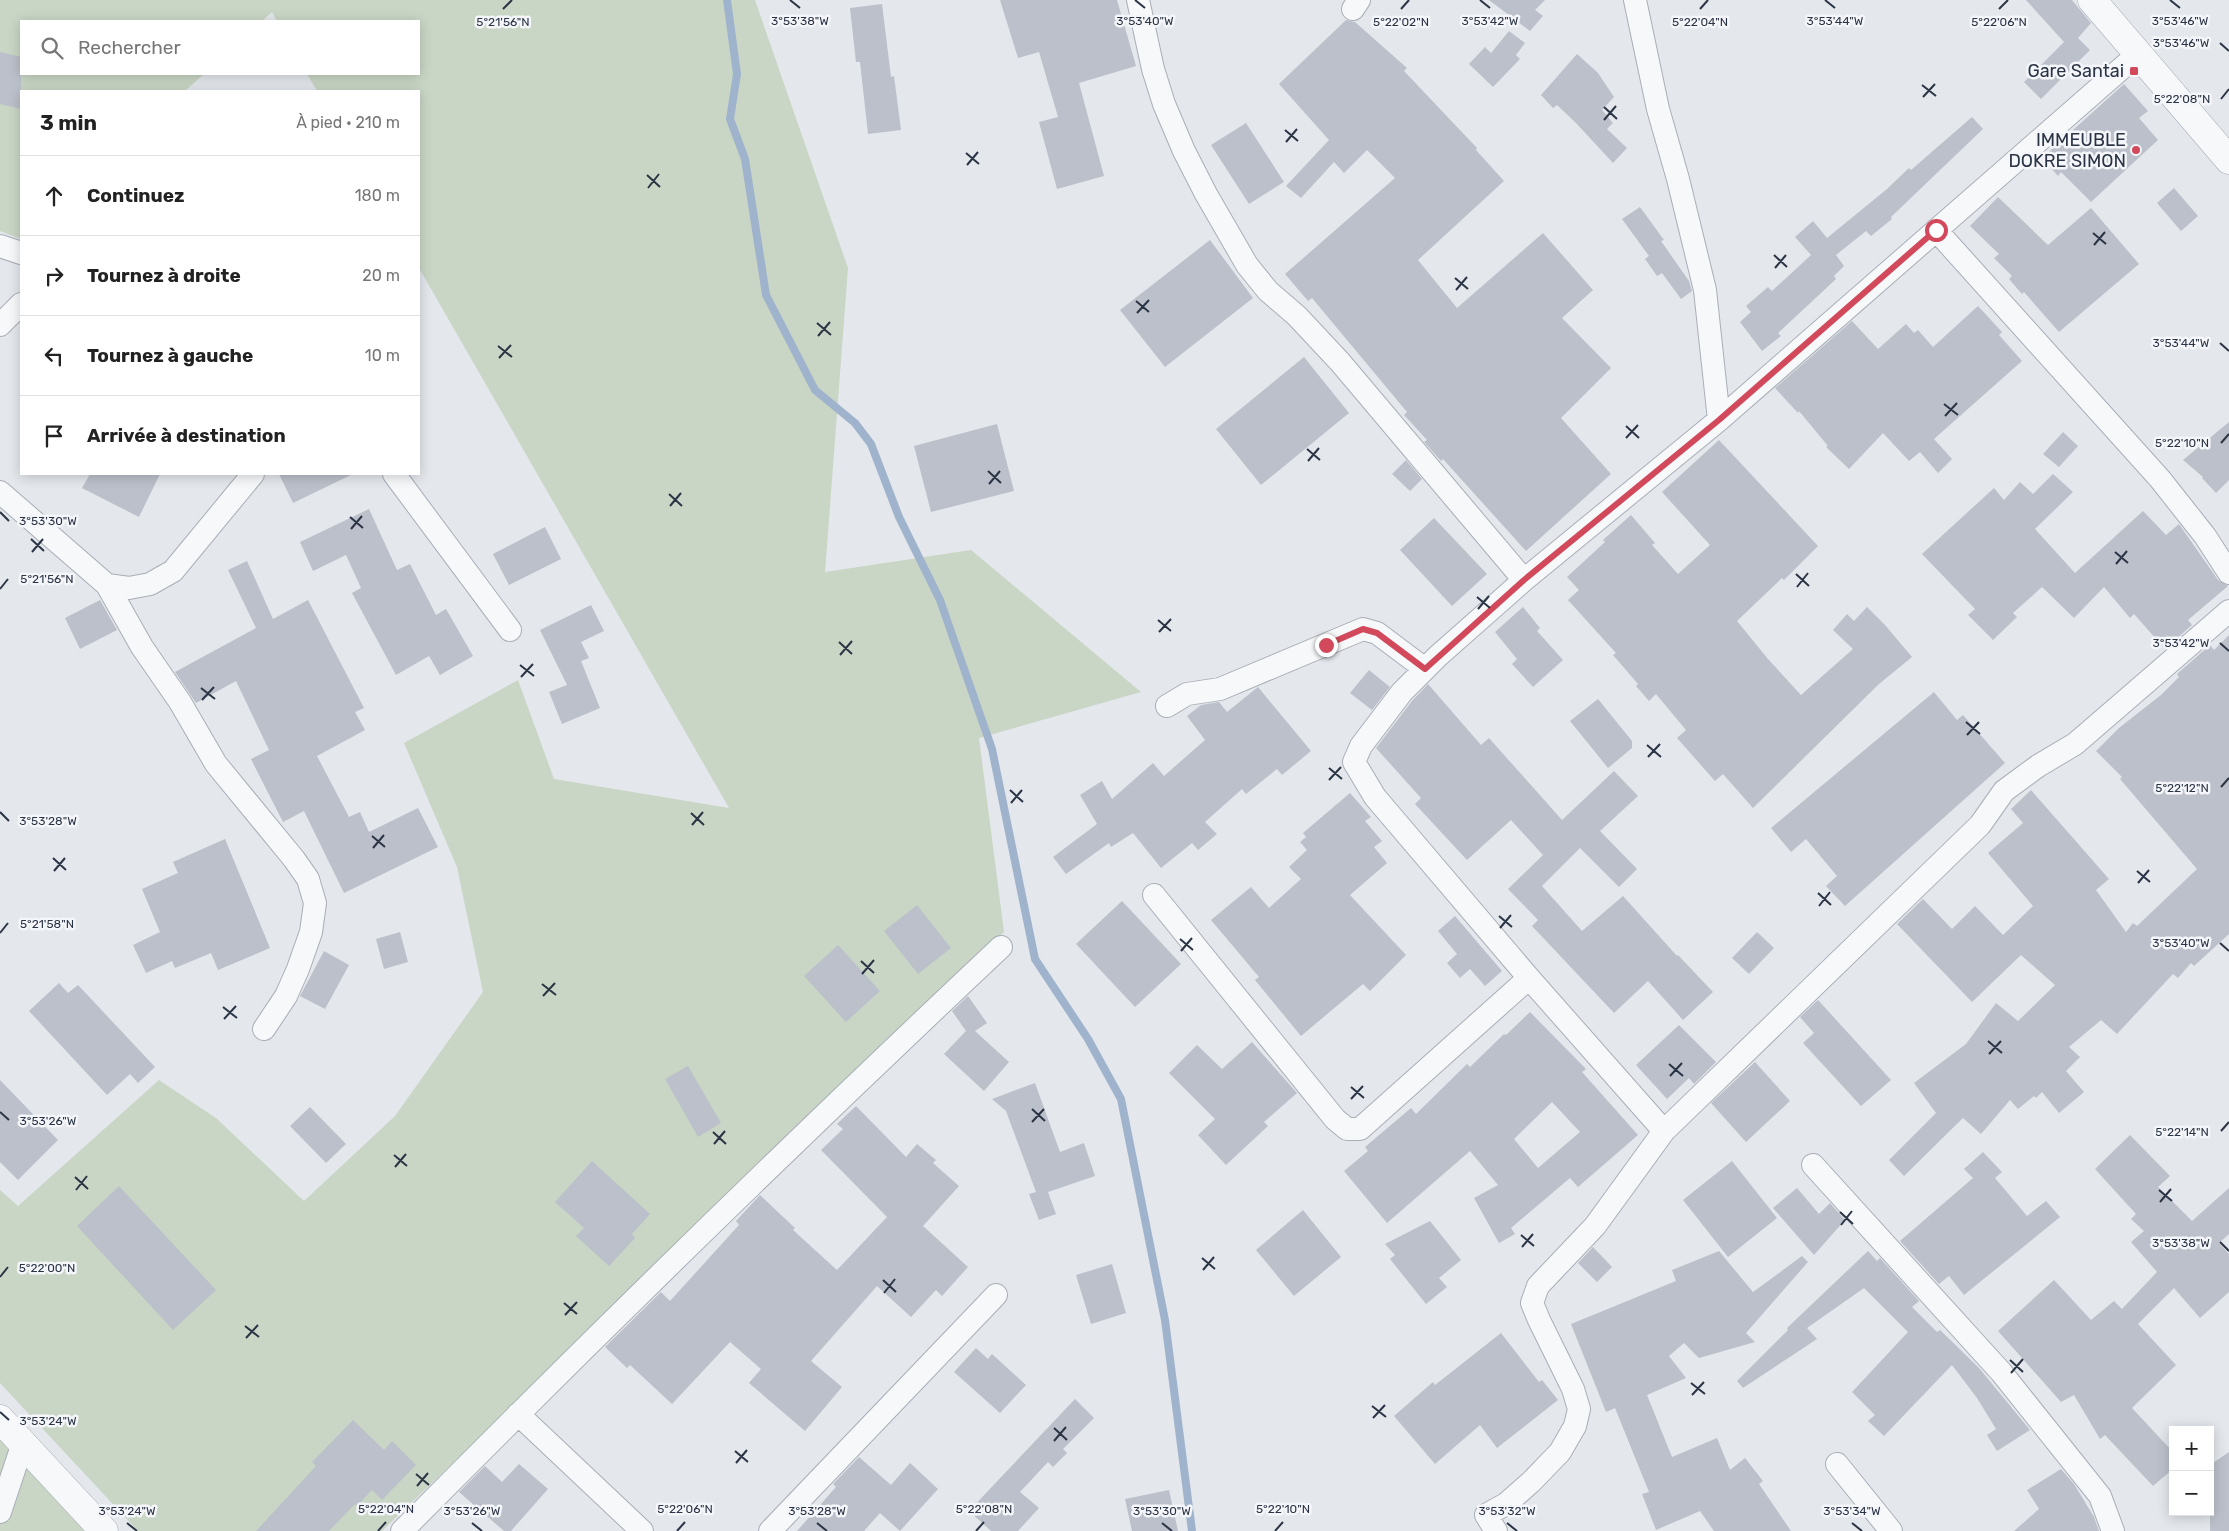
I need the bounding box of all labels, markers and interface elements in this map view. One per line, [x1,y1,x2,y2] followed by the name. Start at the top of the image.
[771,14,829,28] text: 3°53'38"W
[1116,14,1174,28] text: 3°53'40"W
[1462,14,1519,28] text: 3°53'42"W
[1807,14,1864,28] text: 3°53'44"W
[2152,14,2209,28] text: 3°53'46"W
[476,15,530,29] text: 5°21'56"N
[1373,15,1429,29] text: 5°22'02"N
[1672,15,1728,29] text: 5°22'04"N
[1971,15,2027,29] text: 5°22'06"N
[20,20,420,75] search box
[38,34,66,62] icon: search
[78,36,181,59] text: Rechercher
[2153,36,2210,50] text: 3°53'46"W
[2027,60,2124,82] place label: Gare Santai
[2128,65,2140,77] marker: Gare Santai
[2154,92,2210,106] text: 5°22'08"N
[40,110,97,135] text: 3 min
[296,113,400,132] text: À pied · 210 m
[2008,129,2126,172] place label: IMMEUBLE DOKRE SIMON
[2130,144,2142,156] marker: IMMEUBLE DOKRE SIMON
[40,182,68,210] icon: ahead
[87,184,185,207] text: Continuez
[355,186,400,205] text: 180 m
[1925,219,1948,242] route start
[40,262,68,290] icon: right
[87,264,241,287] text: Tournez à droite
[362,266,400,285] text: 20 m
[2153,336,2210,350] text: 3°53'44"W
[40,342,68,370] icon: left
[87,344,253,367] text: Tournez à gauche
[365,346,400,365] text: 10 m
[40,422,68,450] icon: arrive
[87,424,286,447] text: Arrivée à destination
[2155,436,2209,450] text: 5°22'10"N
[19,514,77,528] text: 3°53'30"W
[20,572,74,586] text: 5°21'56"N
[1315,634,1338,657] route end
[2153,636,2210,650] text: 3°53'42"W
[2155,781,2209,795] text: 5°22'12"N
[19,814,77,828] text: 3°53'28"W
[20,917,74,931] text: 5°21'58"N
[2152,936,2210,950] text: 3°53'40"W
[20,1114,77,1128] text: 3°53'26"W
[2155,1125,2209,1139] text: 5°22'14"N
[2152,1236,2210,1250] text: 3°53'38"W
[19,1261,75,1275] text: 5°22'00"N
[19,1414,77,1428] text: 3°53'24"W
[2169,1426,2214,1516] map controls
[2169,1426,2214,1471] button: +
[2169,1471,2214,1516] button: −
[358,1502,414,1516] text: 5°22'04"N
[657,1502,713,1516] text: 5°22'06"N
[956,1502,1012,1516] text: 5°22'08"N
[1256,1502,1310,1516] text: 5°22'10"N
[98,1504,156,1518] text: 3°53'24"W
[444,1504,501,1518] text: 3°53'26"W
[788,1504,846,1518] text: 3°53'28"W
[1133,1504,1191,1518] text: 3°53'30"W
[1478,1504,1536,1518] text: 3°53'32"W
[1823,1504,1881,1518] text: 3°53'34"W

